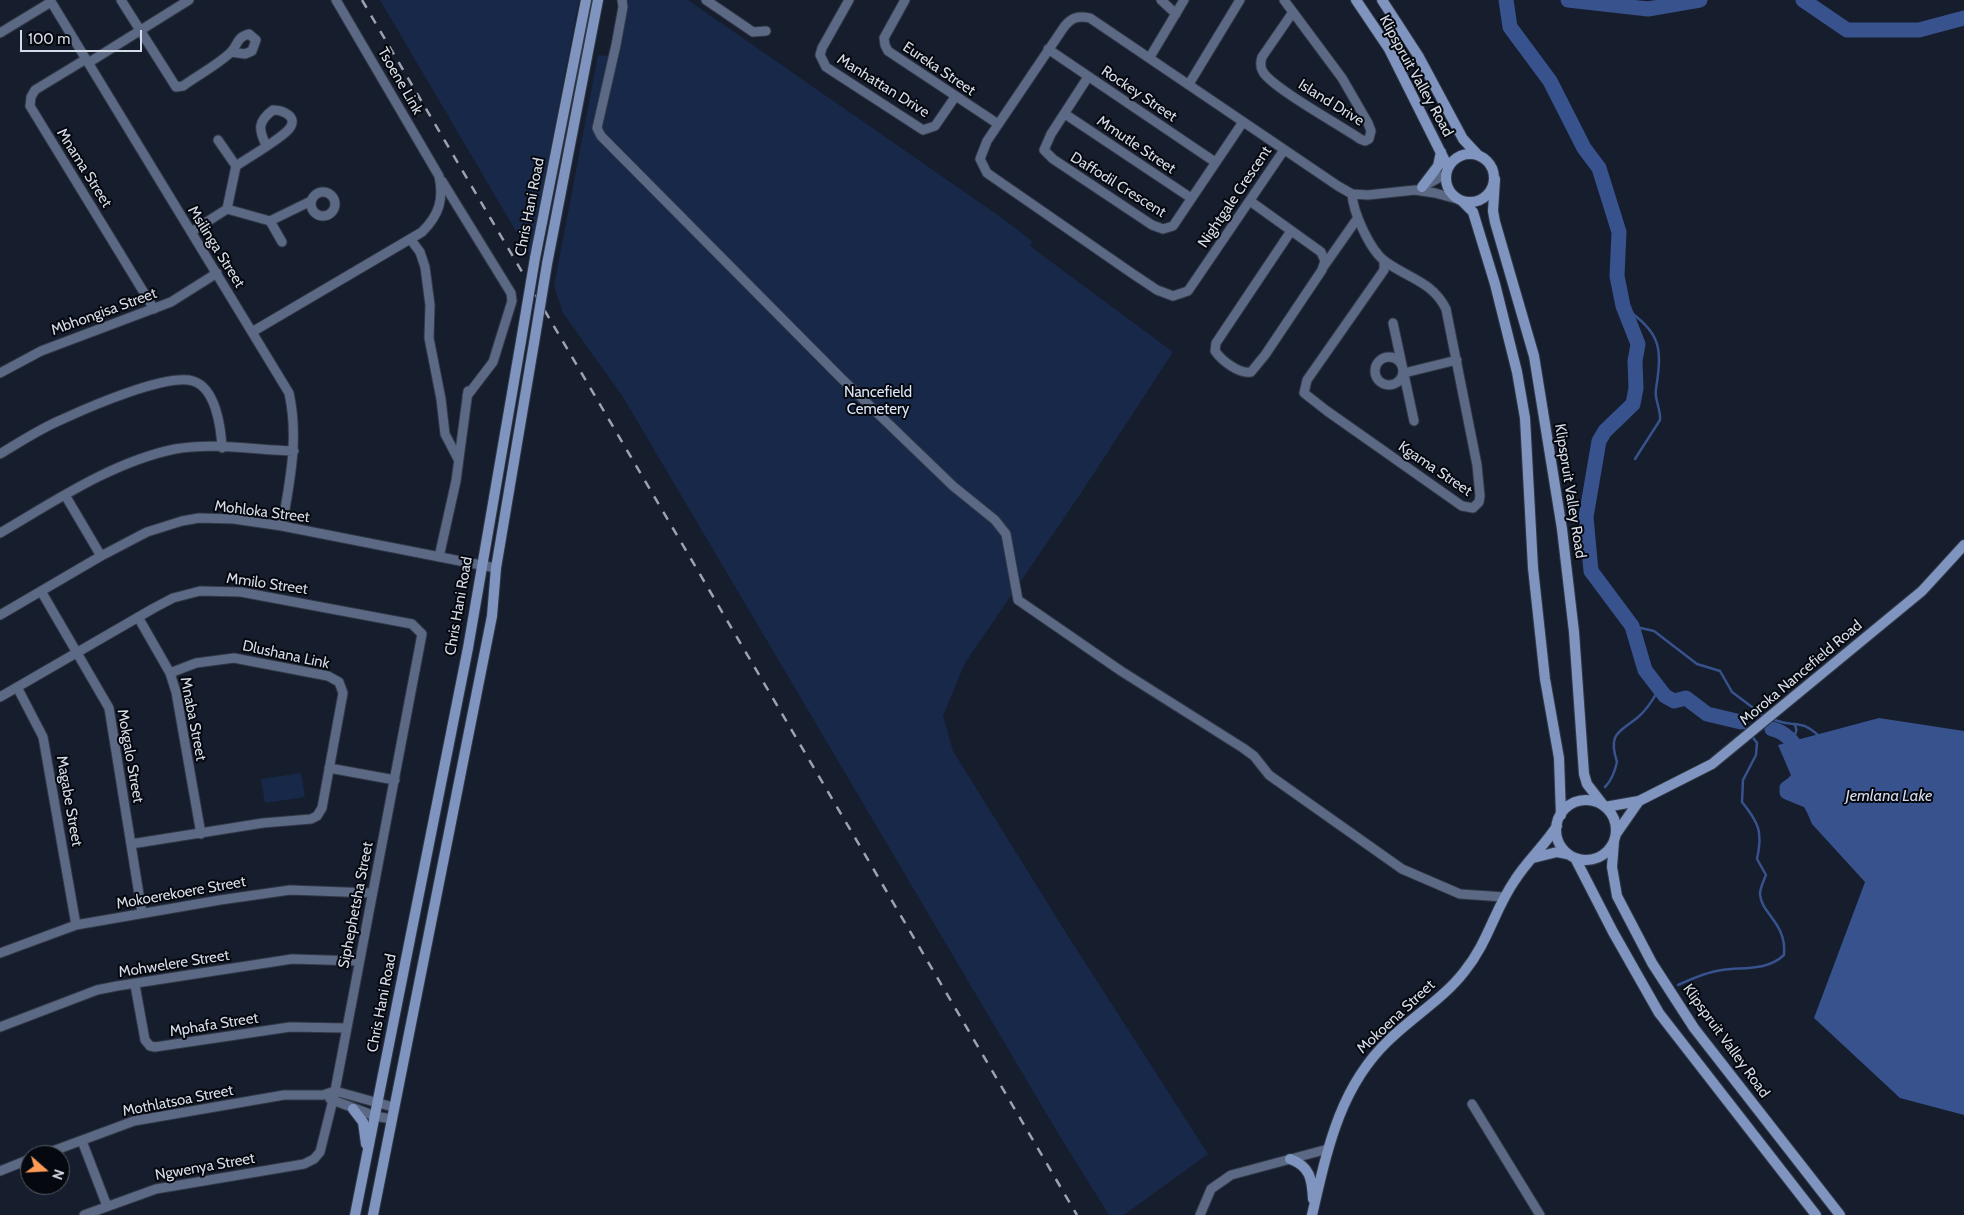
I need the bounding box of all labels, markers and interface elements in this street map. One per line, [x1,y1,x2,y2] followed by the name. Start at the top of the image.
[1375,12,1457,140] street label: Klipspruit Valley Road
[22,20,145,52] scale bar
[28,30,70,48] text: 100 m
[899,38,979,100] street label: Eureka Street
[374,44,426,118] street label: Tsoene Link
[833,50,933,122] street label: Manhattan Drive
[1098,62,1180,126] street label: Rockey Street
[1295,76,1367,130] street label: Island Drive
[1093,112,1179,178] street label: Mmutle Street
[53,125,115,211] street label: Mnama Street
[1194,143,1276,251] street label: Nightgale Crescent
[1067,148,1169,222] street label: Daffodil Crescent
[512,156,548,258] street label: Chris Hani Road
[184,203,248,291] street label: Msilinga Street
[49,284,159,340] street label: Mbhongisa Street
[844,384,912,419] park label: Nancefield Cemetery
[1550,422,1590,560] street label: Klipspruit Valley Road
[1395,438,1475,500] street label: Kgama Street
[213,497,311,527] street label: Mohloka Street
[441,555,477,657] street label: Chris Hani Road
[225,569,309,599] street label: Mmilo Street
[1736,617,1866,729] street label: Moroka Nancefield Road
[241,637,331,673] street label: Dlushana Link
[176,676,210,762] street label: Mnaba Street
[113,708,147,804] street label: Mokgalo Street
[52,754,86,848] street label: Magabe Street
[1846,786,1932,806] water label: Jemlana Lake
[335,840,377,970] street label: Siphephetsha Street
[115,873,247,913] street label: Mokoerekoere Street
[117,946,231,982] street label: Mohwelere Street
[364,952,400,1054] street label: Chris Hani Road
[1353,976,1439,1058] street label: Mokoena Street
[1679,981,1773,1101] street label: Klipspruit Valley Road
[168,1009,260,1041] street label: Mphafa Street
[121,1081,235,1121] street label: Mothlatsoa Street
[20,1145,70,1195] north arrow
[154,1149,256,1185] street label: Ngwenya Street
[48,1167,68,1182] text: N

